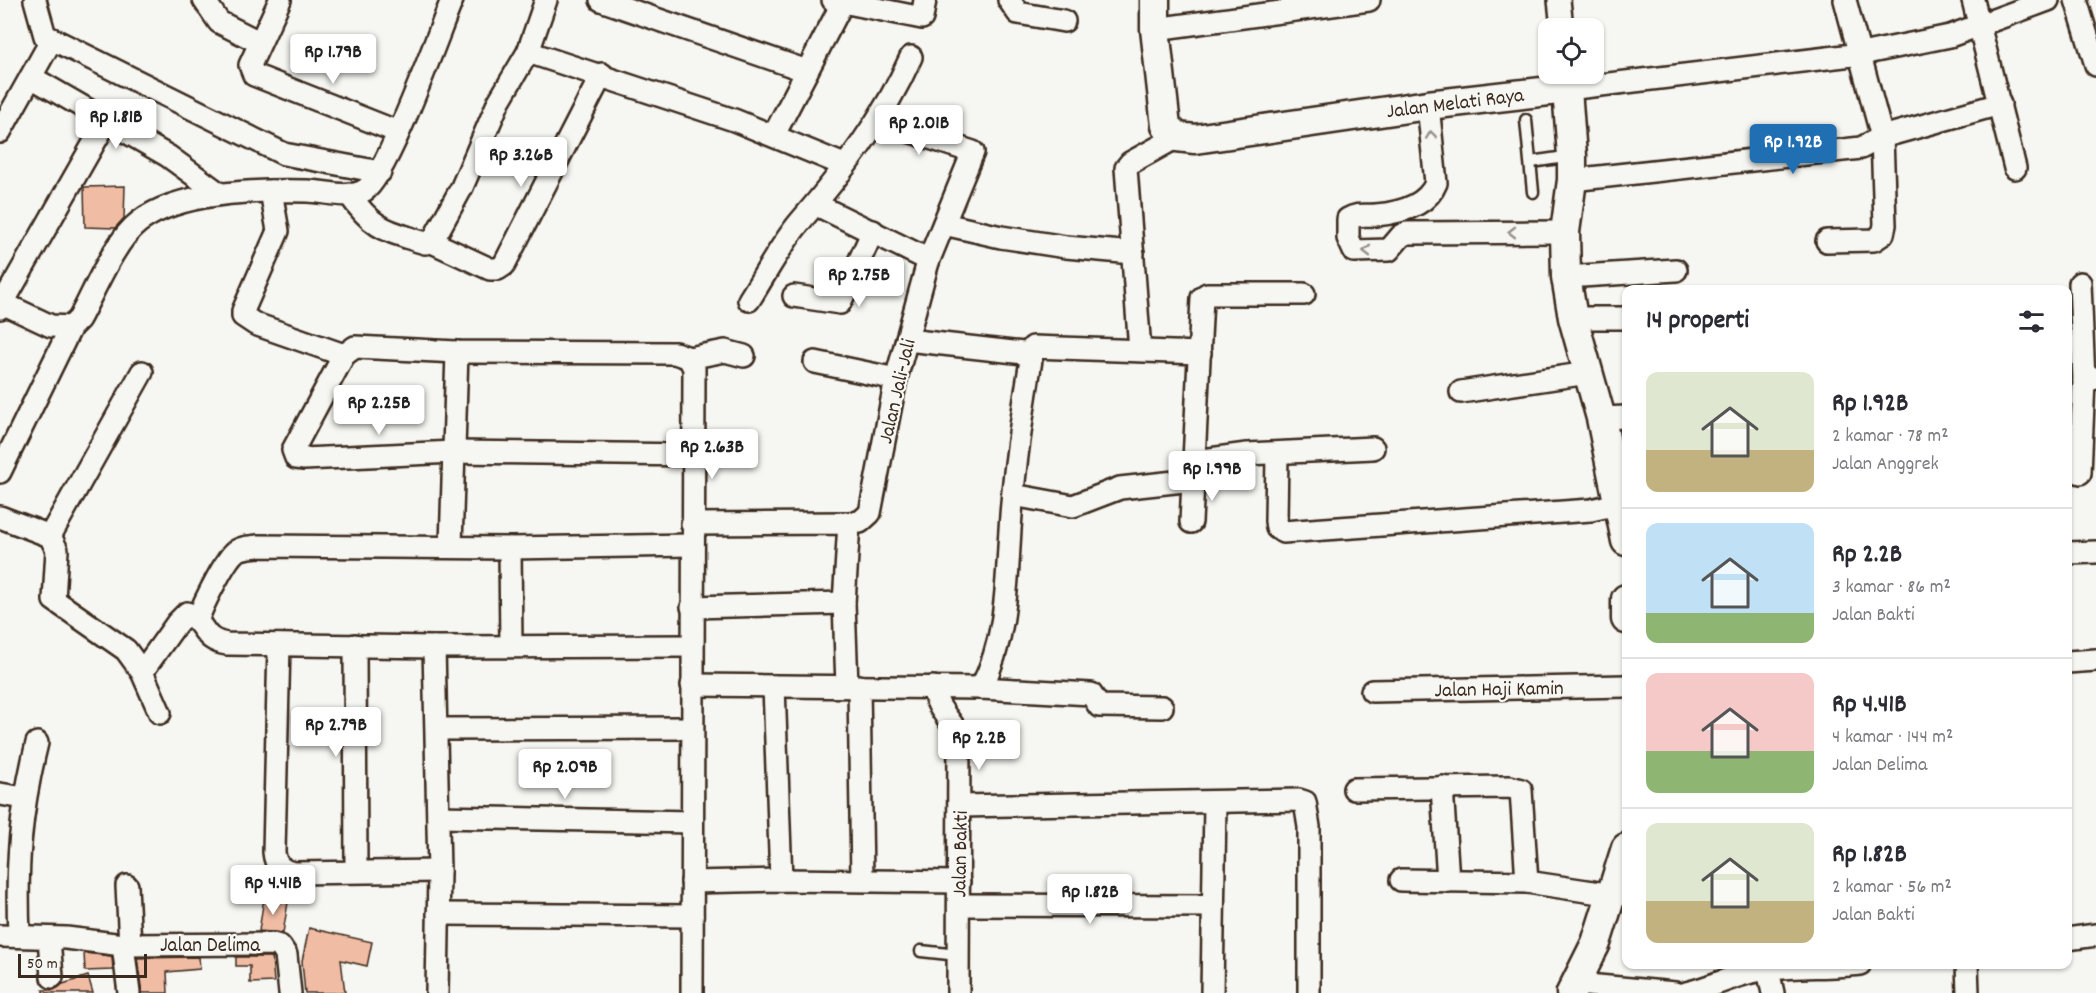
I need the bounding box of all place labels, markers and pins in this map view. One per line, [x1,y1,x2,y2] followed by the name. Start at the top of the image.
[271,34,395,85] pin: Rp 1.79B
[54,99,178,150] pin: Rp 1.81B
[857,105,981,156] pin: Rp 2.01B
[1731,124,1855,175] pin: Rp 1.92B
[459,137,583,188] pin: Rp 3.26B
[797,257,921,308] pin: Rp 2.75B
[317,385,441,436] pin: Rp 2.25B
[650,429,774,480] pin: Rp 2.63B
[1150,451,1274,502] pin: Rp 1.99B
[274,707,398,758] pin: Rp 2.79B
[924,720,1034,771] pin: Rp 2.2B
[503,749,627,800] pin: Rp 2.09B
[211,865,335,916] pin: Rp 4.41B
[1028,874,1152,925] pin: Rp 1.82B

